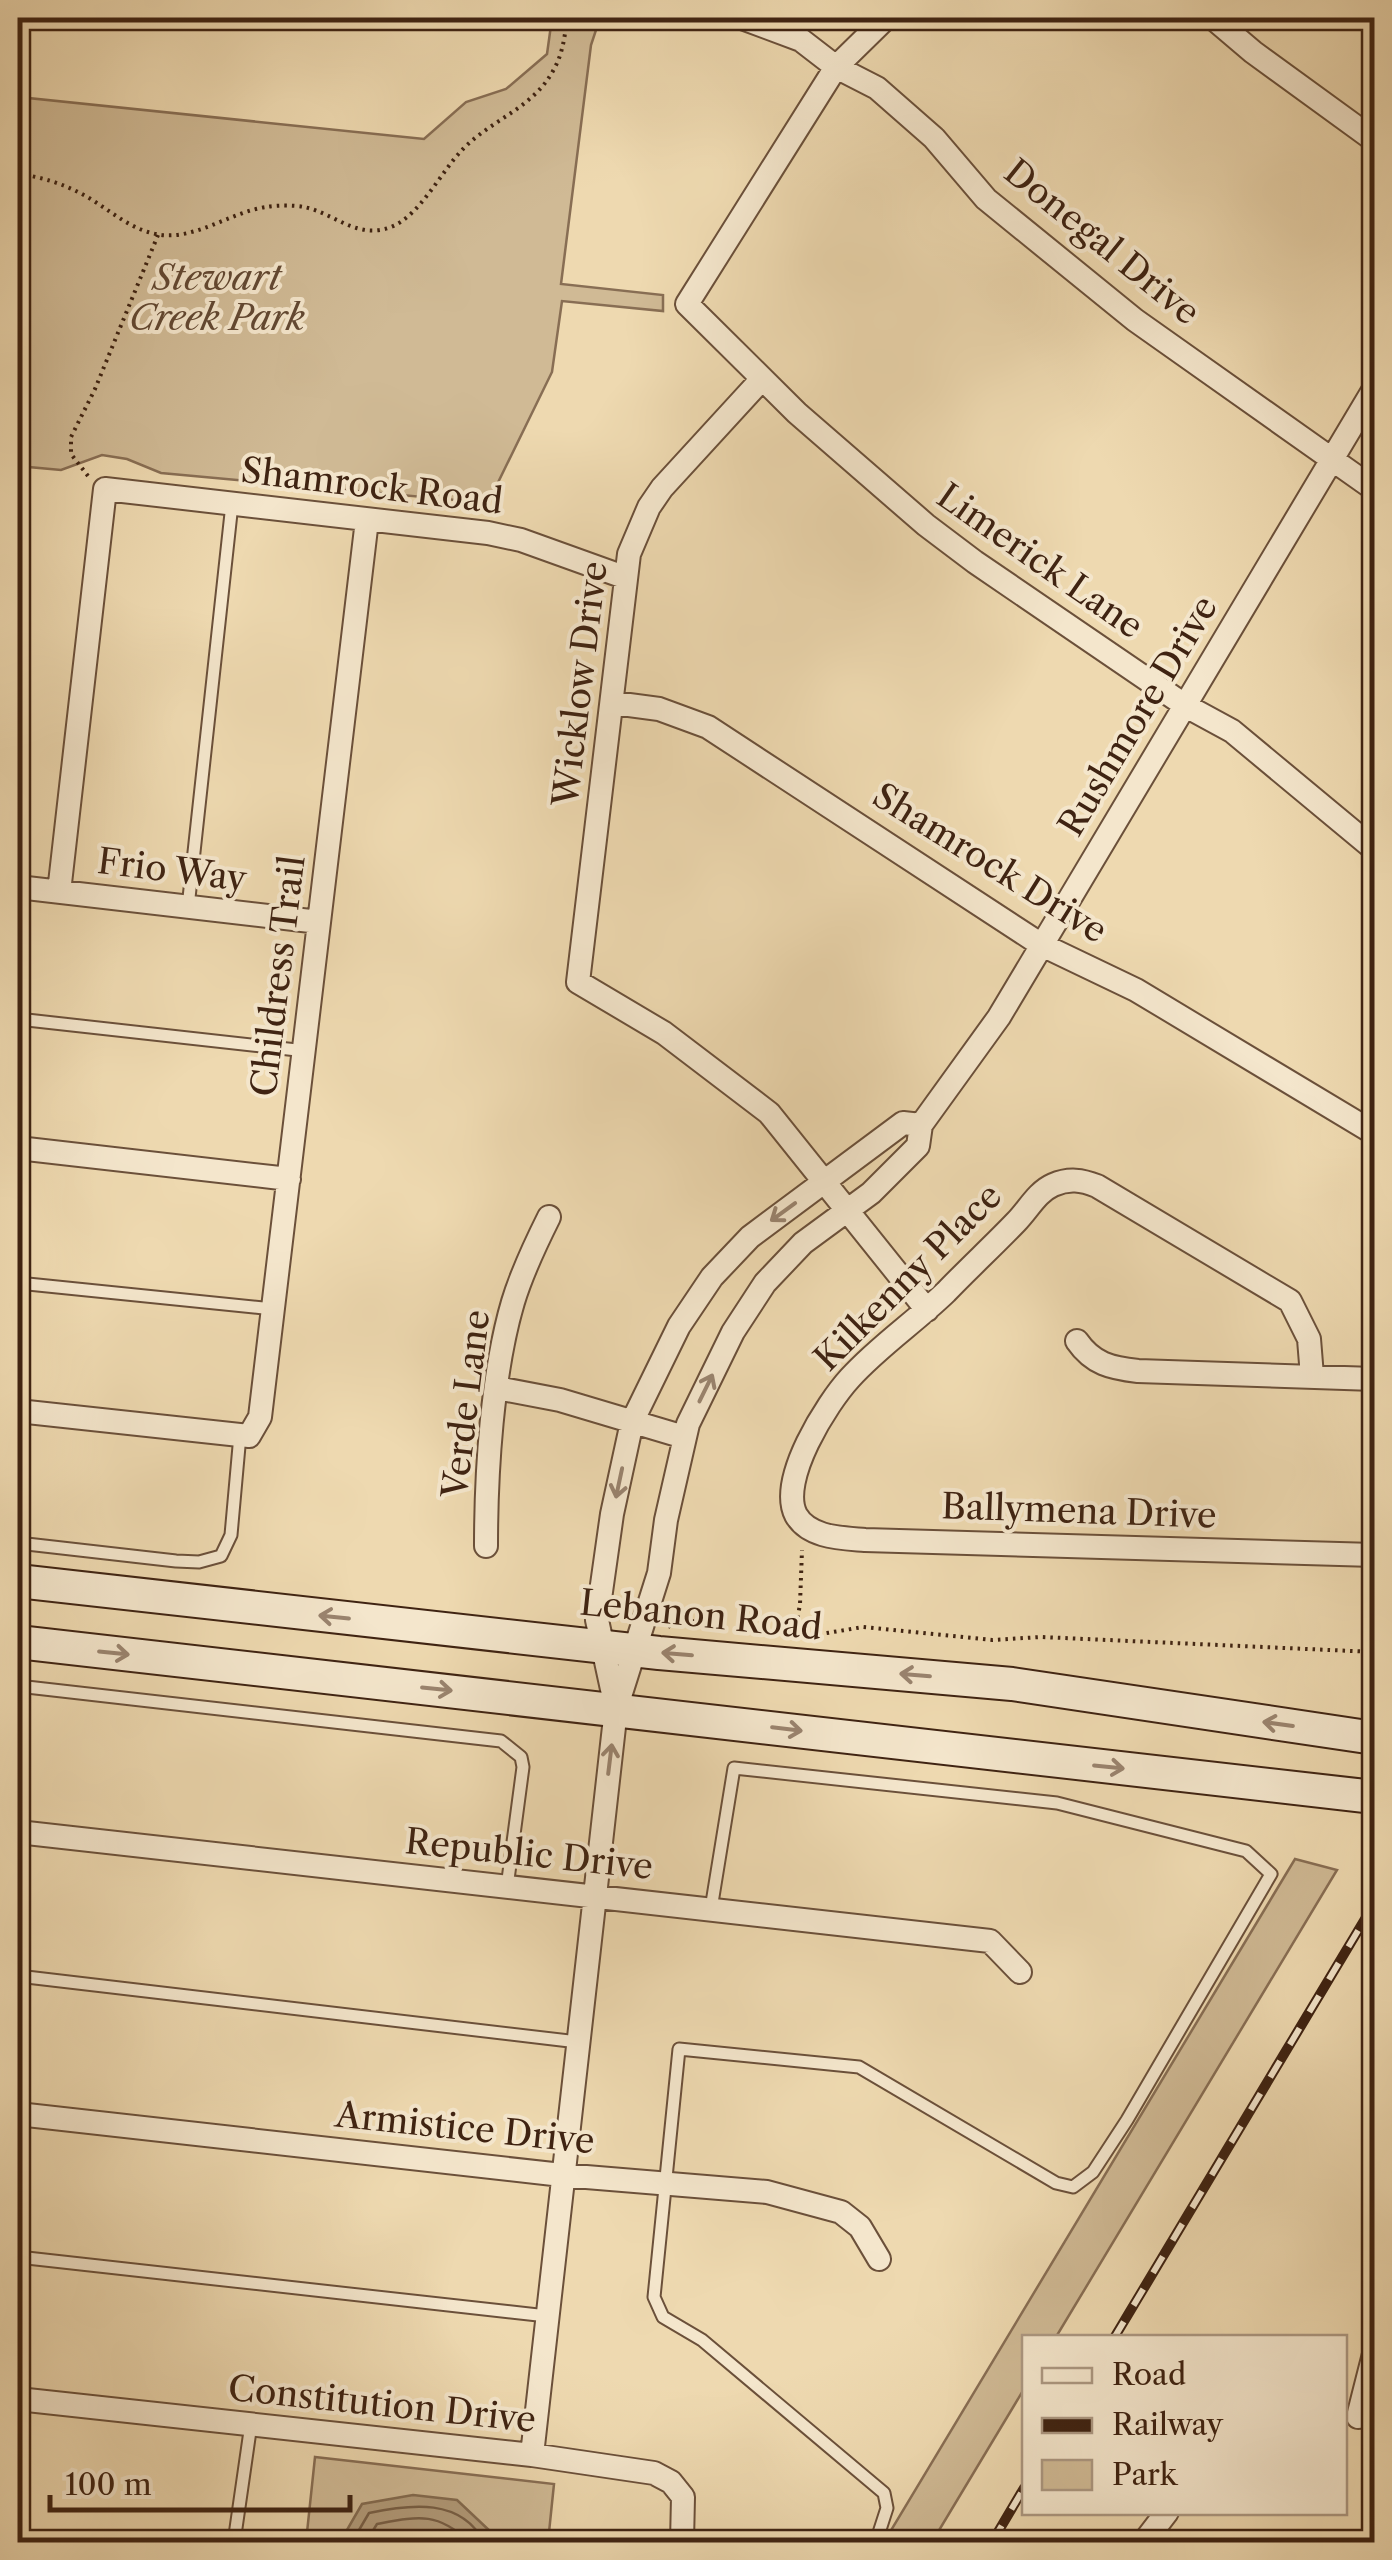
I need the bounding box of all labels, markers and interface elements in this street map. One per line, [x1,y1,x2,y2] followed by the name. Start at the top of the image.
[996,150,1209,333] street label: Donegal Drive
[129,256,305,339] park label: Stewart Creek Park
[239,448,505,523] street label: Shamrock Road
[929,474,1151,647] street label: Limerick Lane
[543,559,616,810] street label: Wicklow Drive
[1049,588,1226,844] street label: Rushmore Drive
[865,773,1115,952] street label: Shamrock Drive
[95,839,250,900] street label: Frio Way
[241,853,314,1099] street label: Childress Trail
[805,1174,1010,1379] street label: Kilkenny Place
[770,1201,797,1222] one-way arrow
[433,1307,498,1501] street label: Verde Lane
[697,1374,716,1404] one-way arrow
[608,1466,627,1498] one-way arrow
[941,1484,1217,1537] street label: Ballymena Drive
[578,1580,824,1649] street label: Lebanon Road
[318,1607,351,1626] one-way arrow
[98,1644,130,1663] one-way arrow
[662,1645,694,1664] one-way arrow
[899,1666,931,1685] one-way arrow
[421,1680,453,1699] one-way arrow
[1262,1714,1295,1732] one-way arrow
[770,1720,802,1739] one-way arrow
[601,1744,620,1776] one-way arrow
[1093,1758,1125,1777] one-way arrow
[403,1819,655,1888] street label: Republic Drive
[332,2092,597,2162] street label: Armistice Drive
[1022,2335,1347,2515] legend
[1112,2356,1186,2393] text: Road
[226,2366,538,2441] street label: Constitution Drive
[1112,2406,1224,2443] text: Railway
[50,2450,350,2512] scale bar
[1112,2456,1179,2493] text: Park
[65,2466,152,2503] text: 100 m

